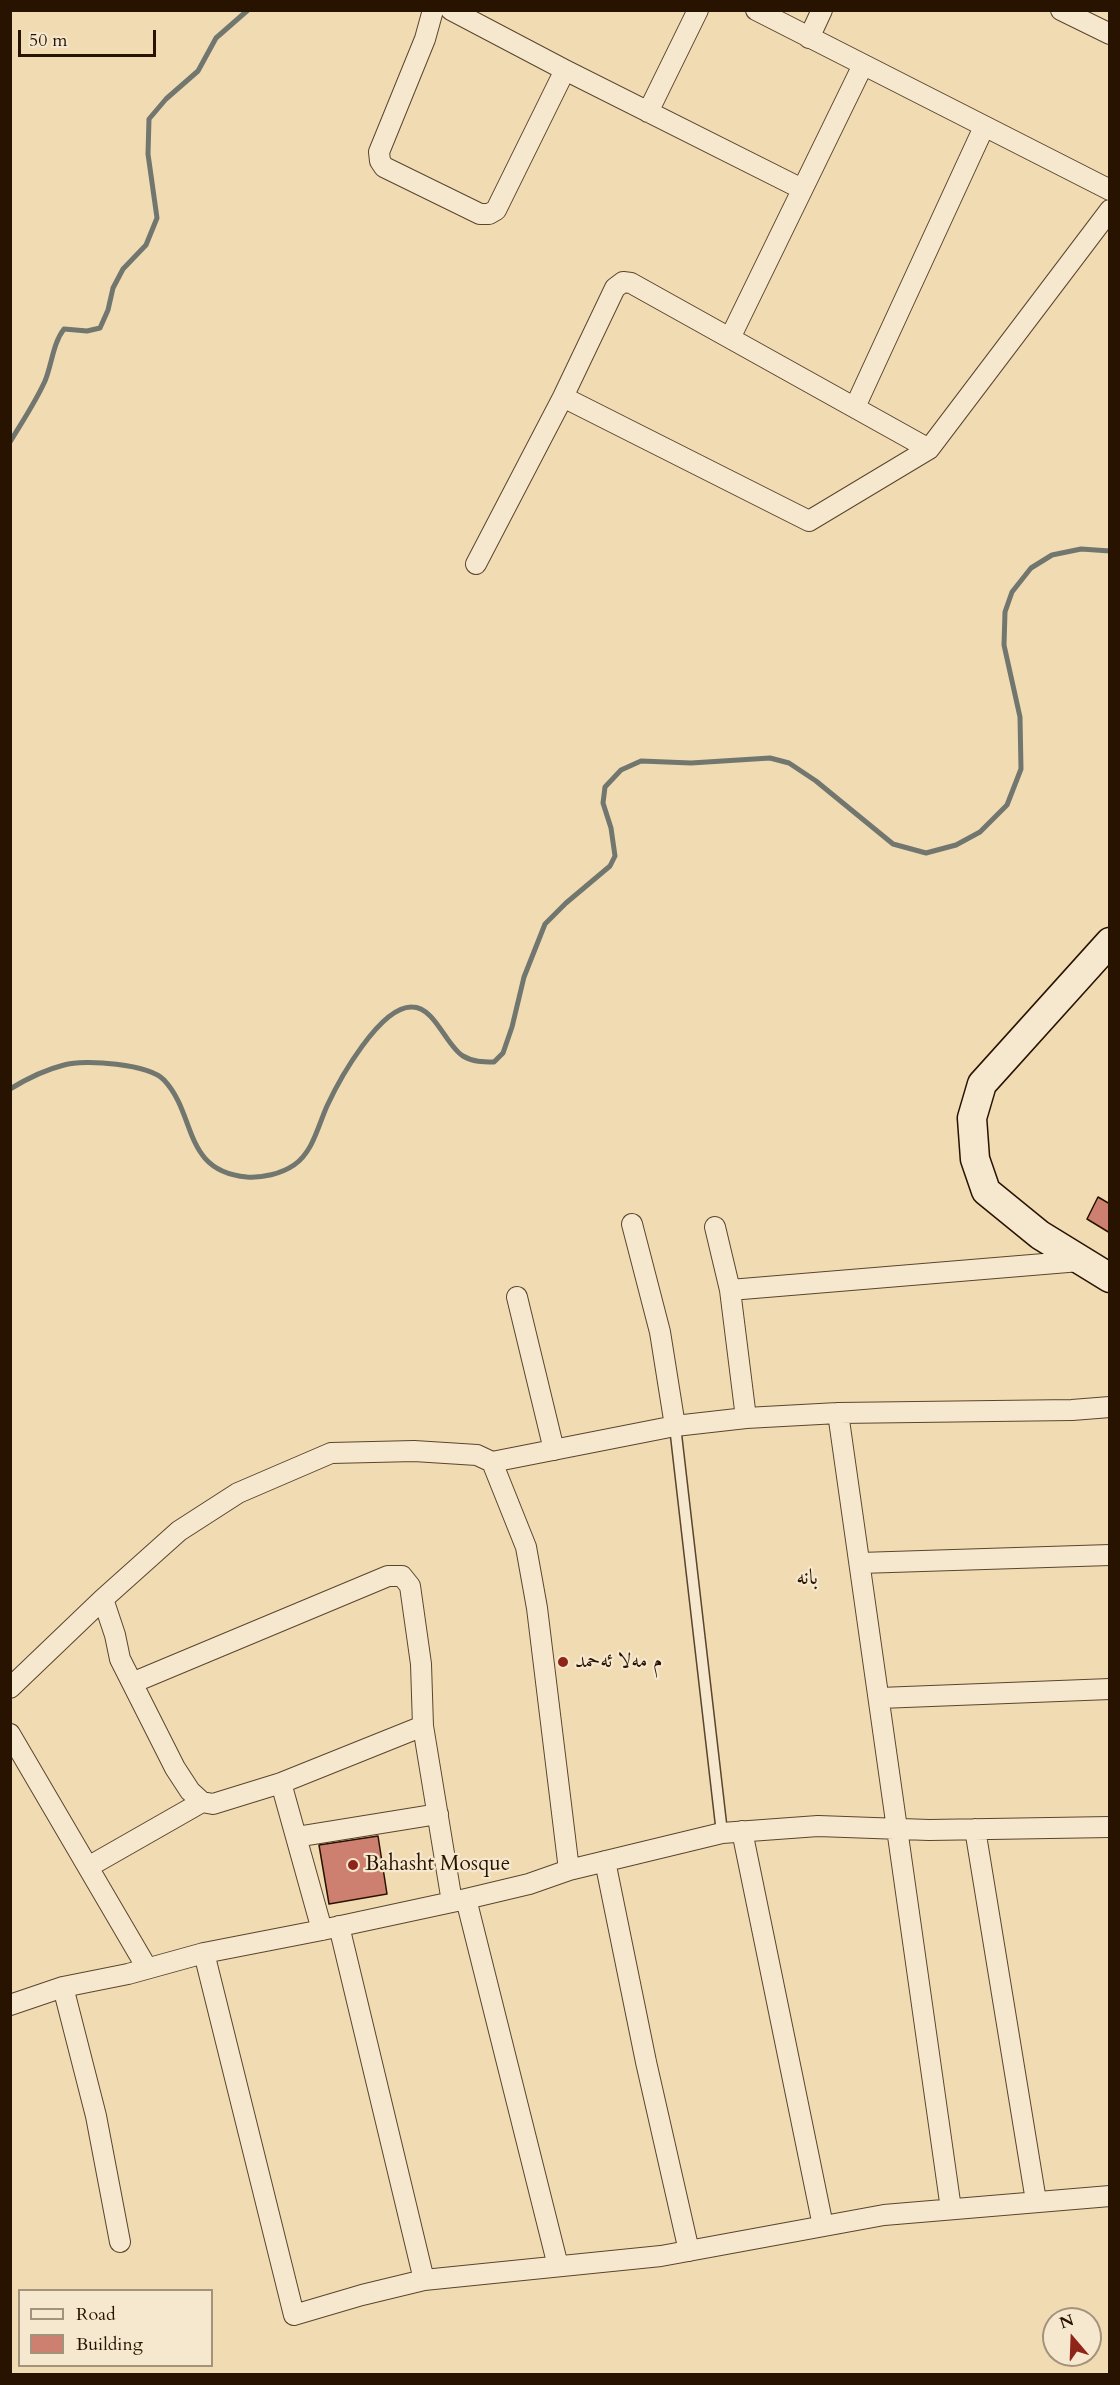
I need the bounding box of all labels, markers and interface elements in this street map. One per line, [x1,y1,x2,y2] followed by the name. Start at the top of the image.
[21,18,159,56] scale bar
[29,28,68,53] text: 50 m
[796,1566,818,1592] district label: بانە
[575,1649,663,1675] place label: م مەلا ئەحمد
[556,1655,570,1669] marker: م مەلا ئەحمد
[365,1852,510,1878] place label: Bahasht Mosque
[346,1858,360,1872] marker: Bahasht Mosque
[18,2289,213,2367] legend
[76,2302,116,2327] text: Road
[1042,2307,1102,2367] north arrow
[1057,2309,1077,2335] text: N
[76,2332,143,2357] text: Building

